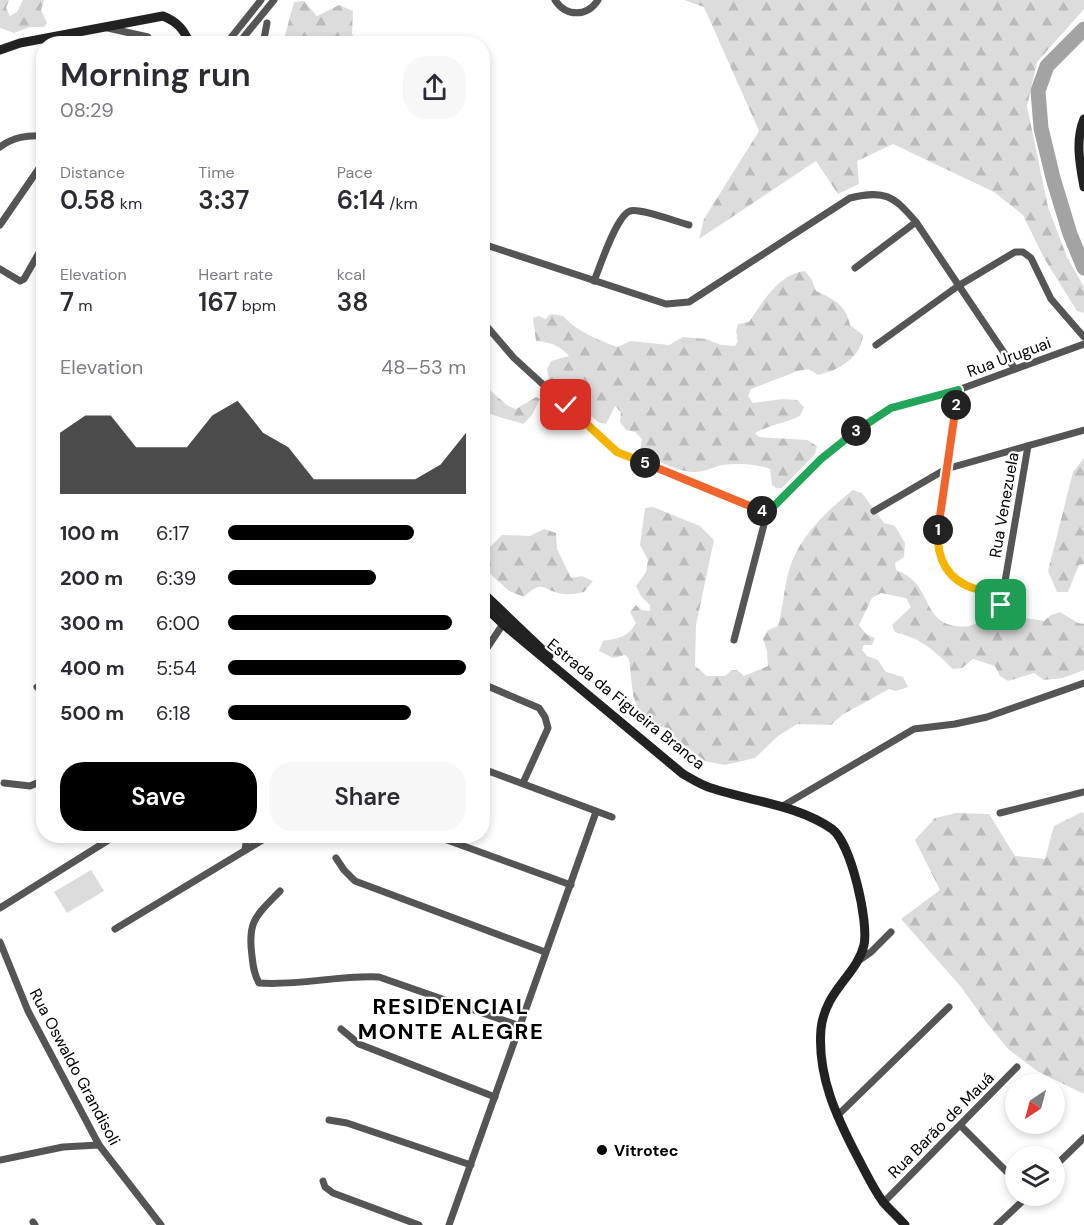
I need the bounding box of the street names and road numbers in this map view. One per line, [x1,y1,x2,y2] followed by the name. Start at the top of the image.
[964,332,1054,382] street label: Rua Uruguai
[984,451,1024,559] street label: Rua Venezuela
[543,634,709,774] street label: Estrada da Figueira Branca
[25,985,125,1149] street label: Rua Oswaldo Grandisoli
[883,1067,999,1183] street label: Rua Barão de Mauá

